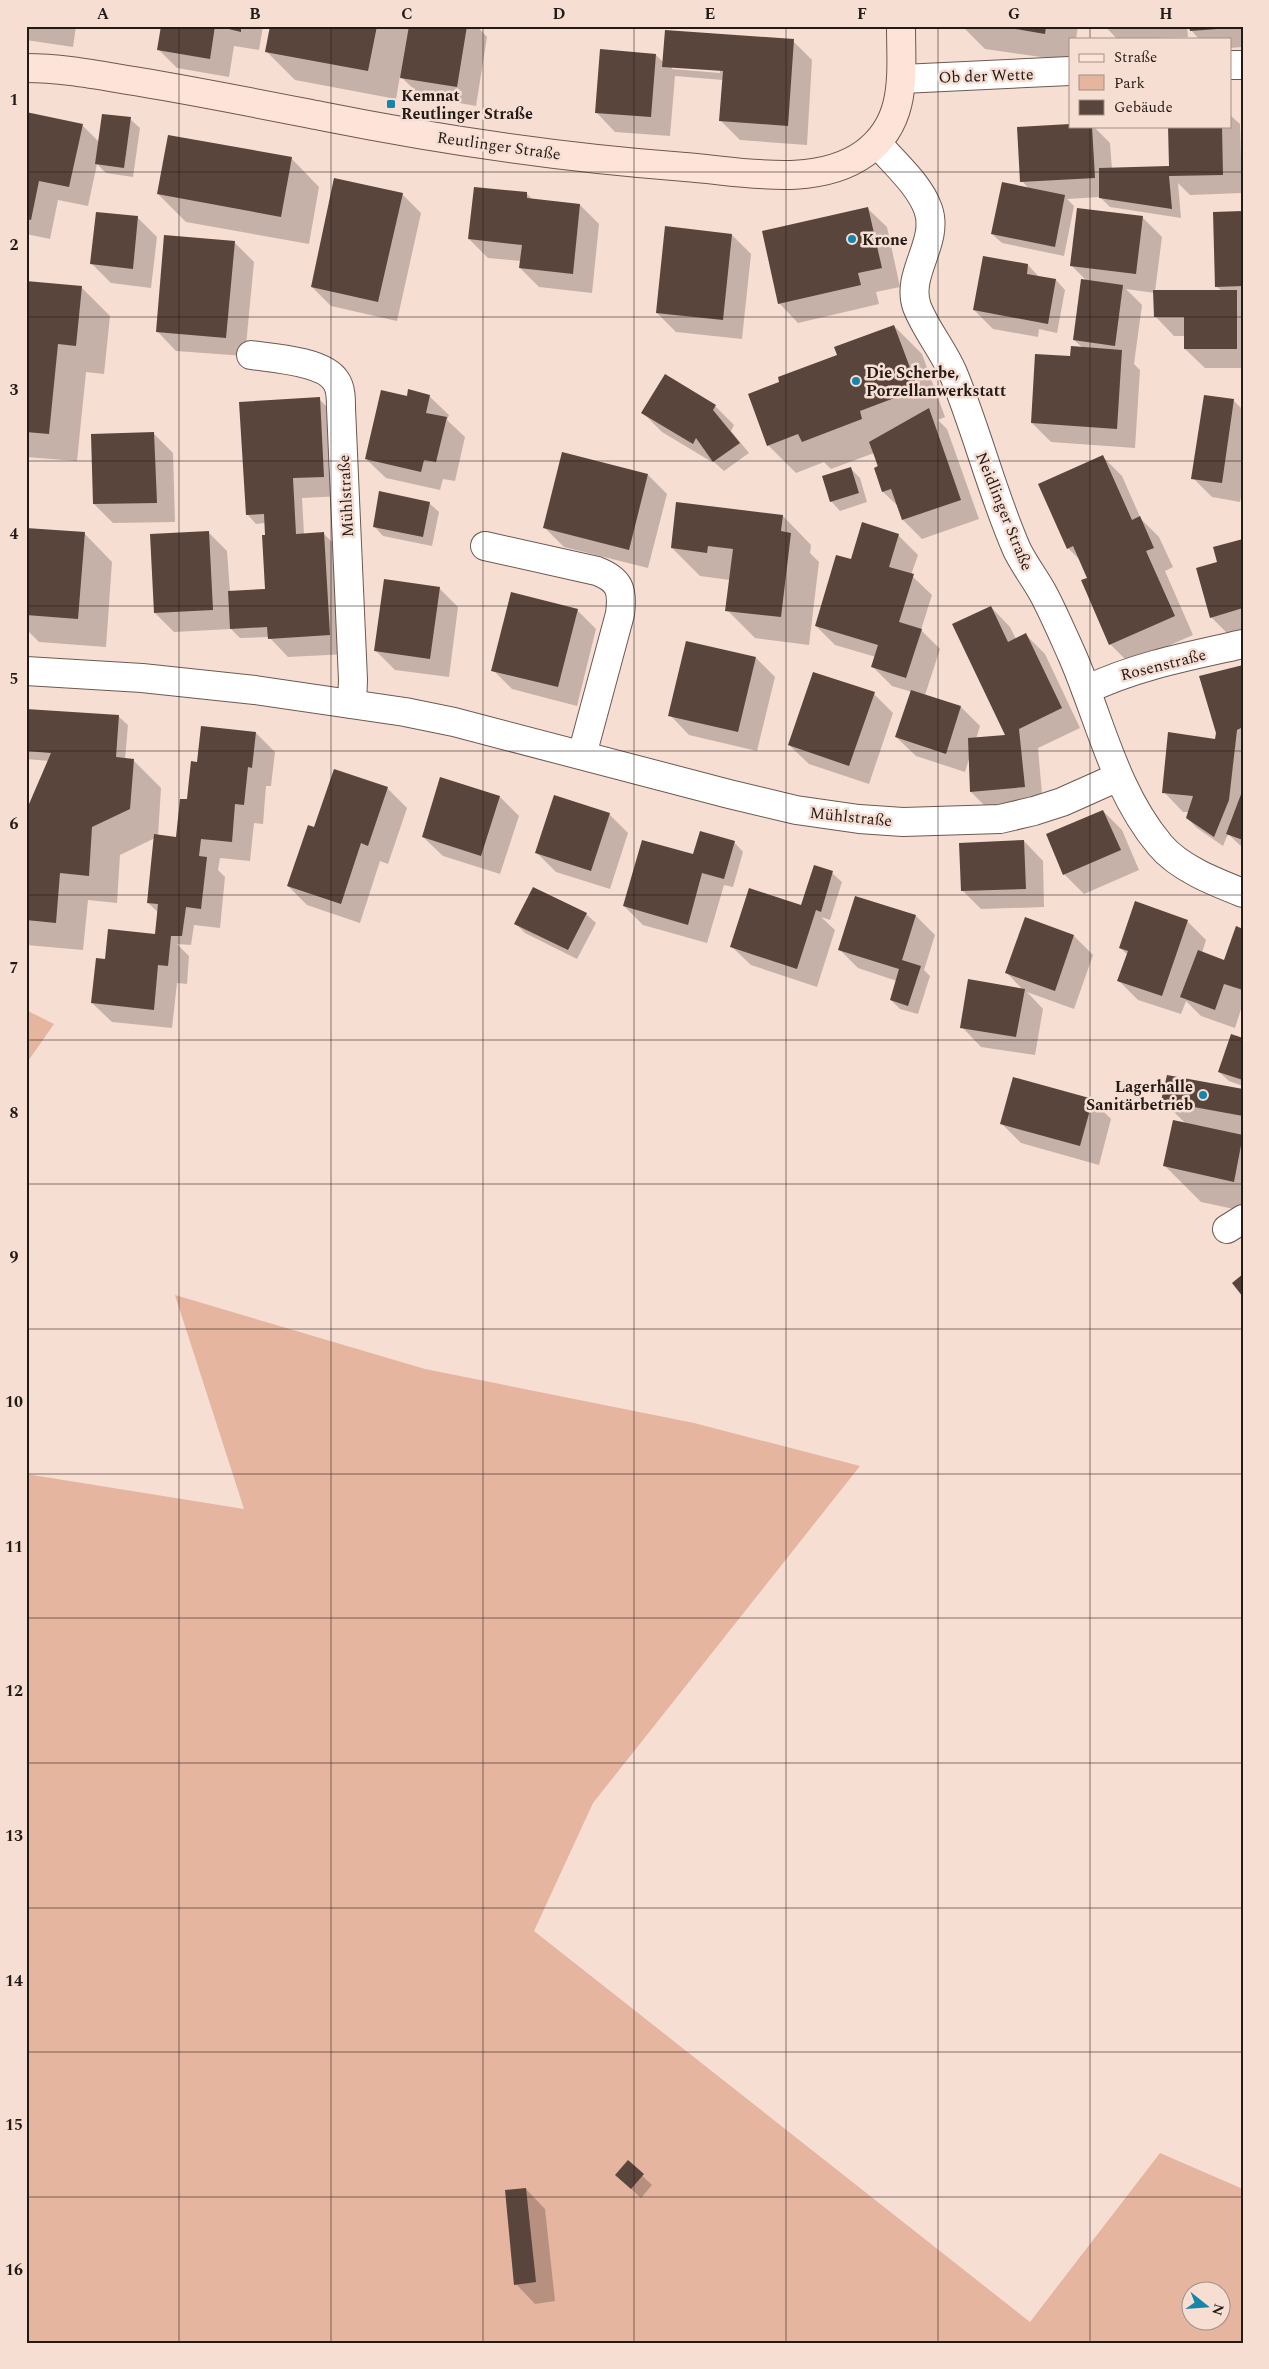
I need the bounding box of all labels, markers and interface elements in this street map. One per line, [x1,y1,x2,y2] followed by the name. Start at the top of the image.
[97,2,110,26] text: A
[249,2,261,26] text: B
[401,2,413,26] text: C
[553,2,566,26] text: D
[705,2,715,26] text: E
[857,2,867,26] text: F
[1008,2,1020,26] text: G
[1159,2,1173,26] text: H
[1069,38,1232,128] legend
[1114,46,1157,69] text: Straße
[938,62,1034,90] street label: Ob der Wette
[1114,72,1145,95] text: Park
[401,84,533,126] place label: Kemnat Reutlinger Straße
[10,88,18,112] text: 1
[1114,96,1173,119] text: Gebäude
[385,98,397,110] marker: Kemnat Reutlinger Straße
[435,125,562,167] street label: Reutlinger Straße
[862,228,908,252] place label: Krone
[10,233,19,257] text: 2
[846,233,858,245] marker: Krone
[866,361,1006,403] place label: Die Scherbe, Porzellanwerkstatt
[850,375,862,387] marker: Die Scherbe, Porzellanwerkstatt
[10,378,19,402] text: 3
[969,448,1039,574] street label: Neidlinger Straße
[332,454,360,538] street label: Mühlstraße
[10,522,19,546] text: 4
[1118,643,1209,687] street label: Rosenstraße
[10,667,18,691] text: 5
[809,801,893,833] street label: Mühlstraße
[10,812,19,836] text: 6
[10,956,19,980] text: 7
[1086,1075,1193,1117] place label: Lagerhalle Sanitärbetrieb
[1197,1089,1209,1101] marker: Lagerhalle Sanitärbetrieb
[10,1101,19,1125] text: 8
[10,1245,19,1269] text: 9
[5,1390,23,1414] text: 10
[5,1535,23,1559] text: 11
[5,1679,23,1703] text: 12
[5,1824,23,1848] text: 13
[5,1969,23,1993] text: 14
[5,2113,23,2137] text: 15
[5,2258,23,2282] text: 16
[1182,2282,1232,2332] north arrow
[1206,2301,1230,2318] text: N

